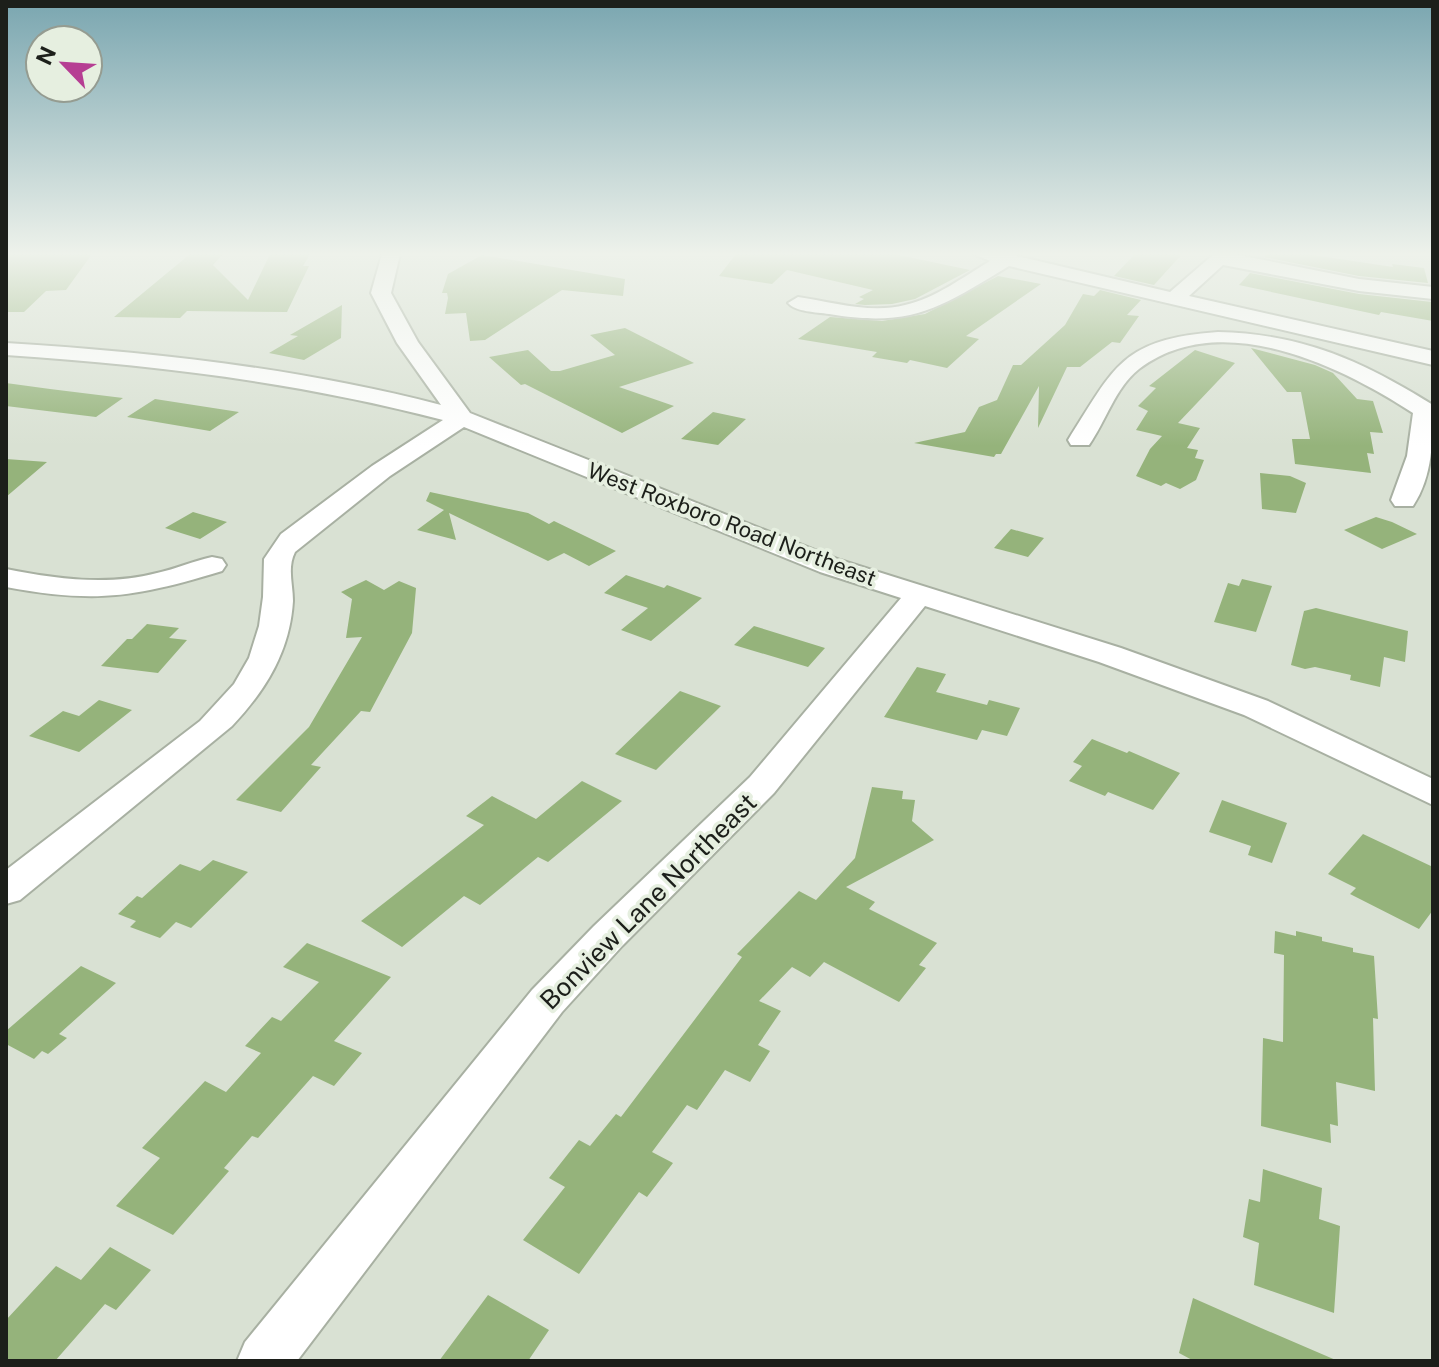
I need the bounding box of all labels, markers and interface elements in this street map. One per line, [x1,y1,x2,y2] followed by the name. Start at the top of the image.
[24,24,104,104] north arrow
[30,42,61,69] text: N
[584,457,880,591] street label: West Roxboro Road Northeast
[533,786,763,1016] street label: Bonview Lane Northeast

